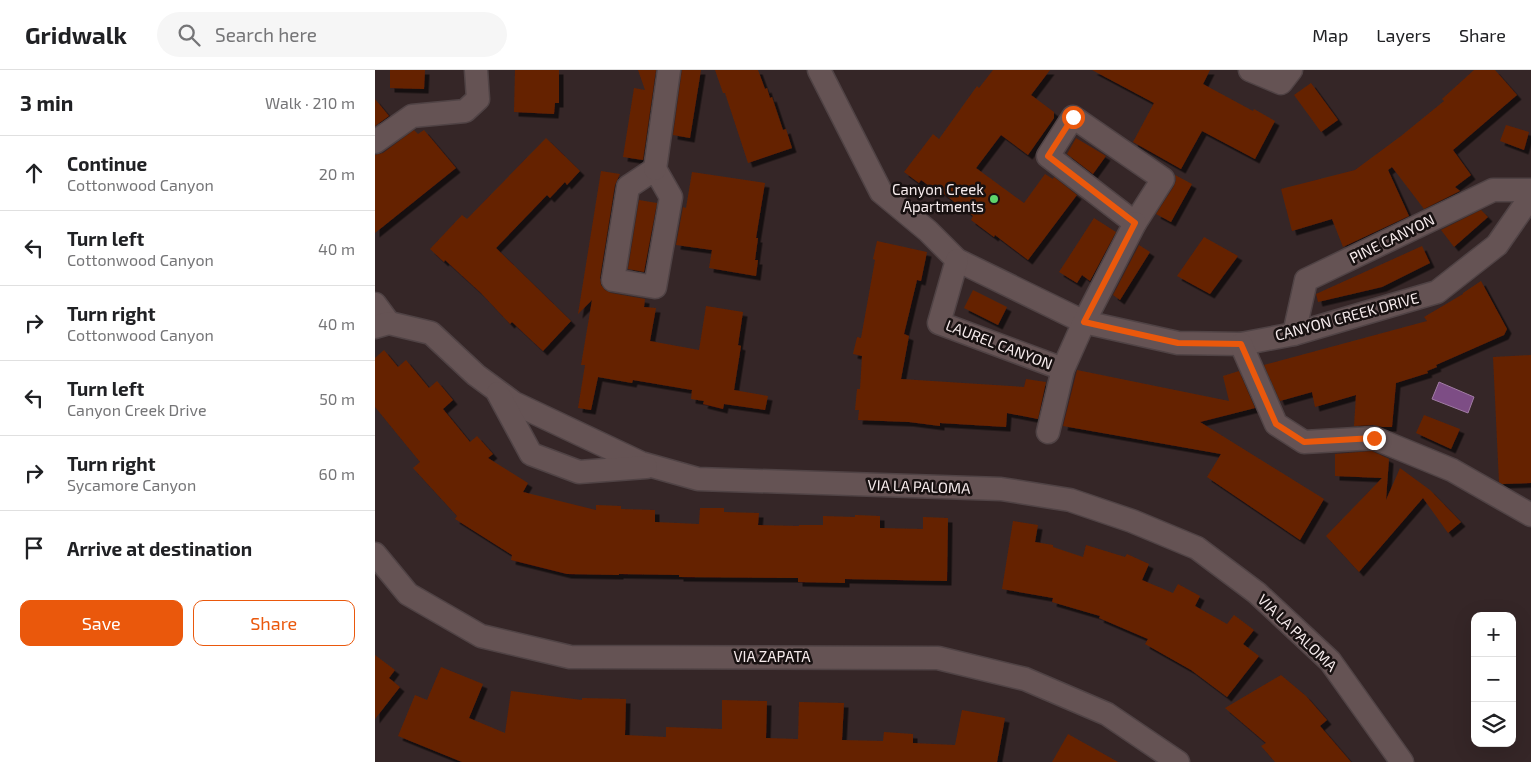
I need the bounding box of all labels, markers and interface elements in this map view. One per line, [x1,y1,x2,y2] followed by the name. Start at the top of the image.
[157,12,507,57] search box
[25,20,127,49] text: Gridwalk
[175,21,203,49] icon: search
[215,23,317,46] text: Search here
[1312,24,1348,46] text: Map
[1376,24,1431,46] text: Layers
[1459,24,1506,46] text: Share
[20,90,73,115] text: 3 min
[265,93,355,112] text: Walk · 210 m
[1062,106,1085,129] route start
[67,152,147,175] text: Continue
[20,159,48,187] icon: ahead
[319,164,355,183] text: 20 m
[67,175,214,194] text: Cottonwood Canyon
[892,180,984,215] place label: Canyon Creek Apartments
[988,193,1000,205] marker: Canyon Creek Apartments
[1346,210,1437,266] street label: PINE CANYON
[67,227,144,250] text: Turn left
[20,234,48,262] icon: left
[318,239,355,258] text: 40 m
[67,250,214,269] text: Cottonwood Canyon
[1273,288,1421,344] street label: CANYON CREEK DRIVE
[67,302,155,325] text: Turn right
[20,309,48,337] icon: right
[318,314,355,333] text: 40 m
[944,315,1055,373] street label: LAUREL CANYON
[67,325,214,344] text: Cottonwood Canyon
[67,377,144,400] text: Turn left
[20,384,48,412] icon: left
[319,389,355,408] text: 50 m
[67,400,207,419] text: Canyon Creek Drive
[1363,427,1386,450] route end
[67,452,155,475] text: Turn right
[20,459,48,487] icon: right
[319,464,355,483] text: 60 m
[67,475,196,494] text: Sycamore Canyon
[867,475,971,497] street label: VIA LA PALOMA
[20,534,48,562] icon: arrive
[67,537,252,560] text: Arrive at destination
[1254,590,1341,675] street label: VIA LA PALOMA
[20,600,183,646] button: Save
[193,600,355,646] button: Share
[1471,612,1516,747] map controls
[1471,612,1516,657] button: +
[733,647,811,665] street label: VIA ZAPATA
[1471,657,1516,702] button: −
[1471,702,1516,747] button: layers

